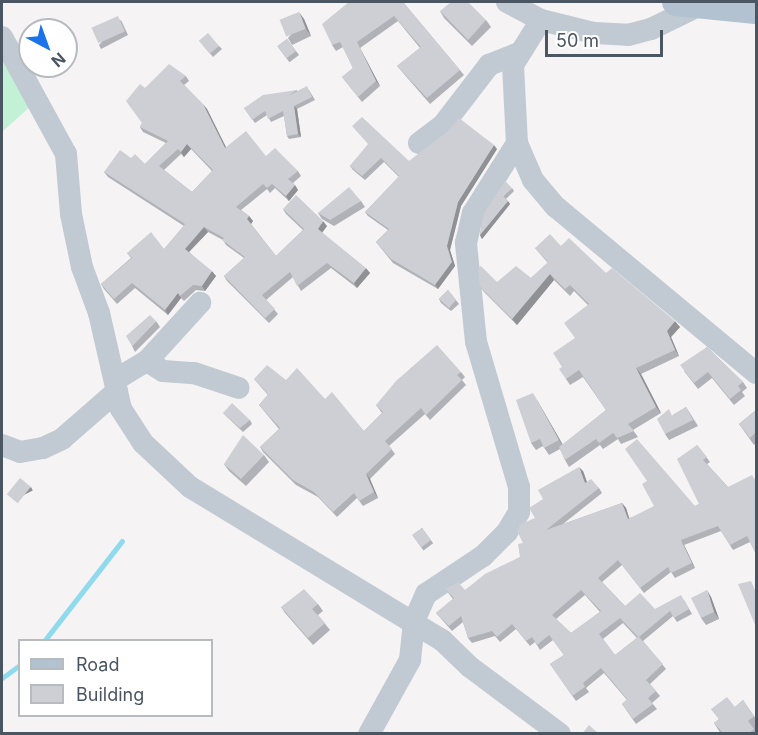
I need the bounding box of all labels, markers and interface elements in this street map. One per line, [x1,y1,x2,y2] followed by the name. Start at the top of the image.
[18,18,78,78] north arrow
[548,18,666,56] scale bar
[556,30,599,51] text: 50 m
[47,49,70,72] text: N
[18,639,213,717] legend
[76,654,119,675] text: Road
[76,684,144,705] text: Building

